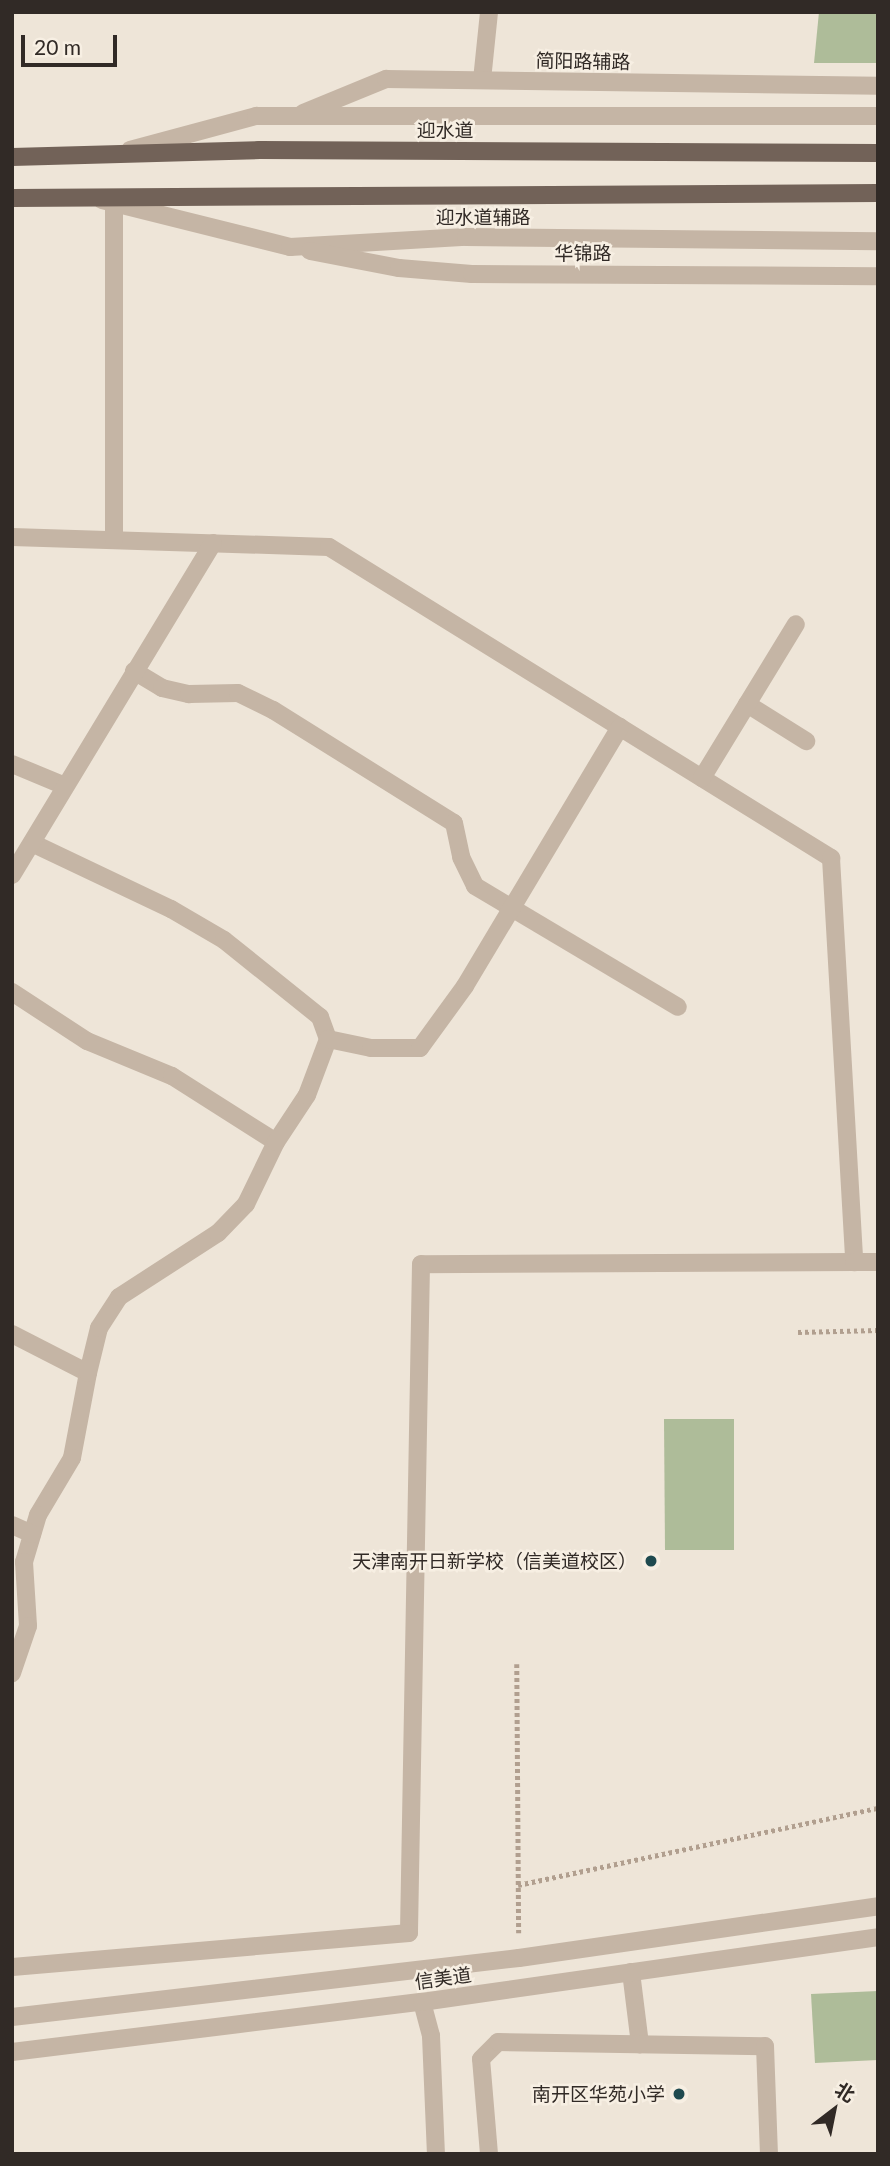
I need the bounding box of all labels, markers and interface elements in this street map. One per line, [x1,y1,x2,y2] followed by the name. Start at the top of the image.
[24,21,121,65] scale bar
[34,34,81,59] text: 20 m
[535,49,631,73] street label: 简阳路辅路
[417,119,473,141] street label: 迎水道
[436,206,530,228] street label: 迎水道辅路
[555,242,611,264] street label: 华锦路
[352,1550,637,1572] place label: 天津南开日新学校（信美道校区）
[643,1553,659,1569] marker: 天津南开日新学校（信美道校区）
[413,1963,473,1993] street label: 信美道
[799,2075,869,2145] north arrow
[831,2077,860,2107] text: 北
[532,2083,665,2105] place label: 南开区华苑小学
[671,2086,687,2102] marker: 南开区华苑小学

